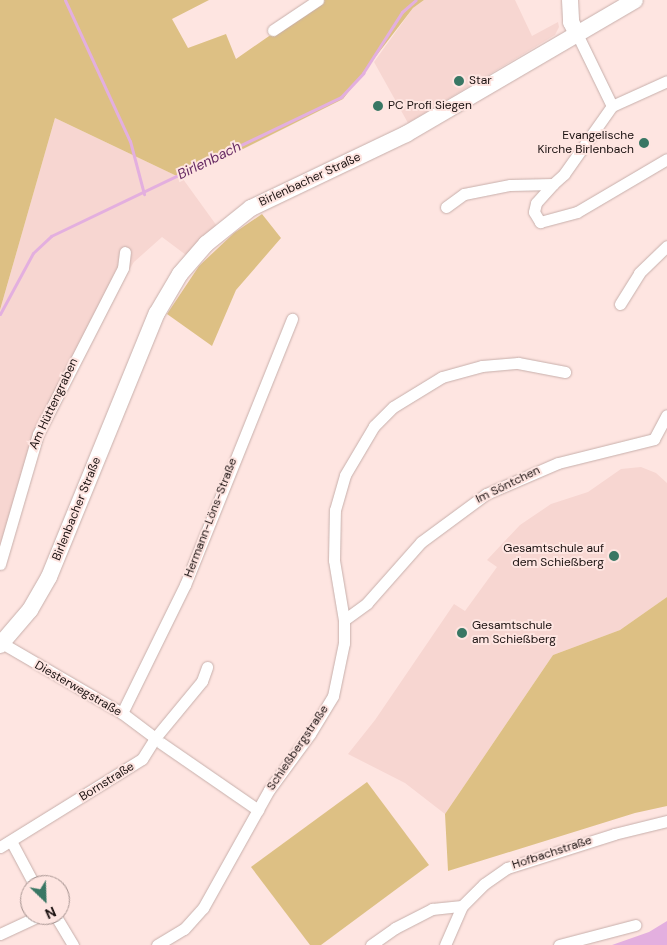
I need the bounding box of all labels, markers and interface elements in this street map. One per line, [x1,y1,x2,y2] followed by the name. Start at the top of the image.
[469,74,492,88] place label: Star
[453,75,465,87] marker: Star
[388,99,472,113] place label: PC Profi Siegen
[372,100,384,112] marker: PC Profi Siegen
[537,129,634,157] place label: Evangelische Kirche Birlenbach
[174,137,244,183] water label: Birlenbach
[638,137,650,149] marker: Evangelische Kirche Birlenbach
[257,150,363,210] street label: Birlenbacher Straße
[27,356,81,452] street label: Am Hüttengraben
[50,455,104,563] street label: Birlenbacher Straße
[182,456,240,580] street label: Hermann-Löns-Straße
[474,463,542,507] street label: Im Söntchen
[503,542,604,570] place label: Gesamtschule auf dem Schießberg
[608,550,620,562] marker: Gesamtschule auf dem Schießberg
[472,619,556,647] place label: Gesamtschule am Schießberg
[456,627,468,639] marker: Gesamtschule am Schießberg
[32,658,124,720] street label: Diesterwegstraße
[264,703,332,793] street label: Schießbergstraße
[77,760,137,804] street label: Bornstraße
[510,833,594,873] street label: Hofbachstraße
[20,875,70,925] north arrow
[42,902,59,923] text: N

